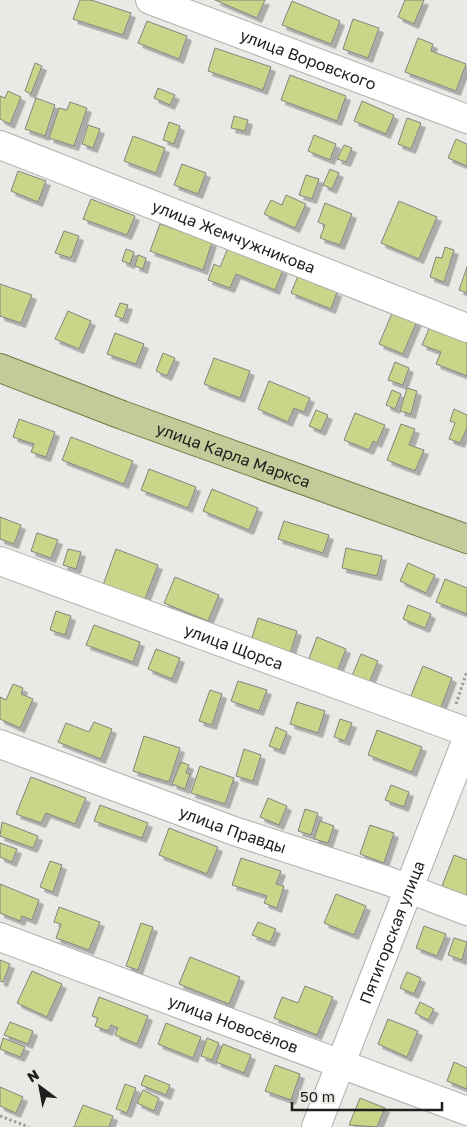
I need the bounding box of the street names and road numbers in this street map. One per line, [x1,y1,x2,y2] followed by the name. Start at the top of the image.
[237,25,379,94] street label: улица Воровского
[149,196,318,278] street label: улица Жемчужникова
[153,418,313,492] street label: улица Карла Маркса
[182,619,286,674] street label: улица Щорса
[176,801,289,857] street label: улица Правды
[355,858,429,1007] street label: Пятигорская улица
[166,991,301,1057] street label: улица Новосёлов

